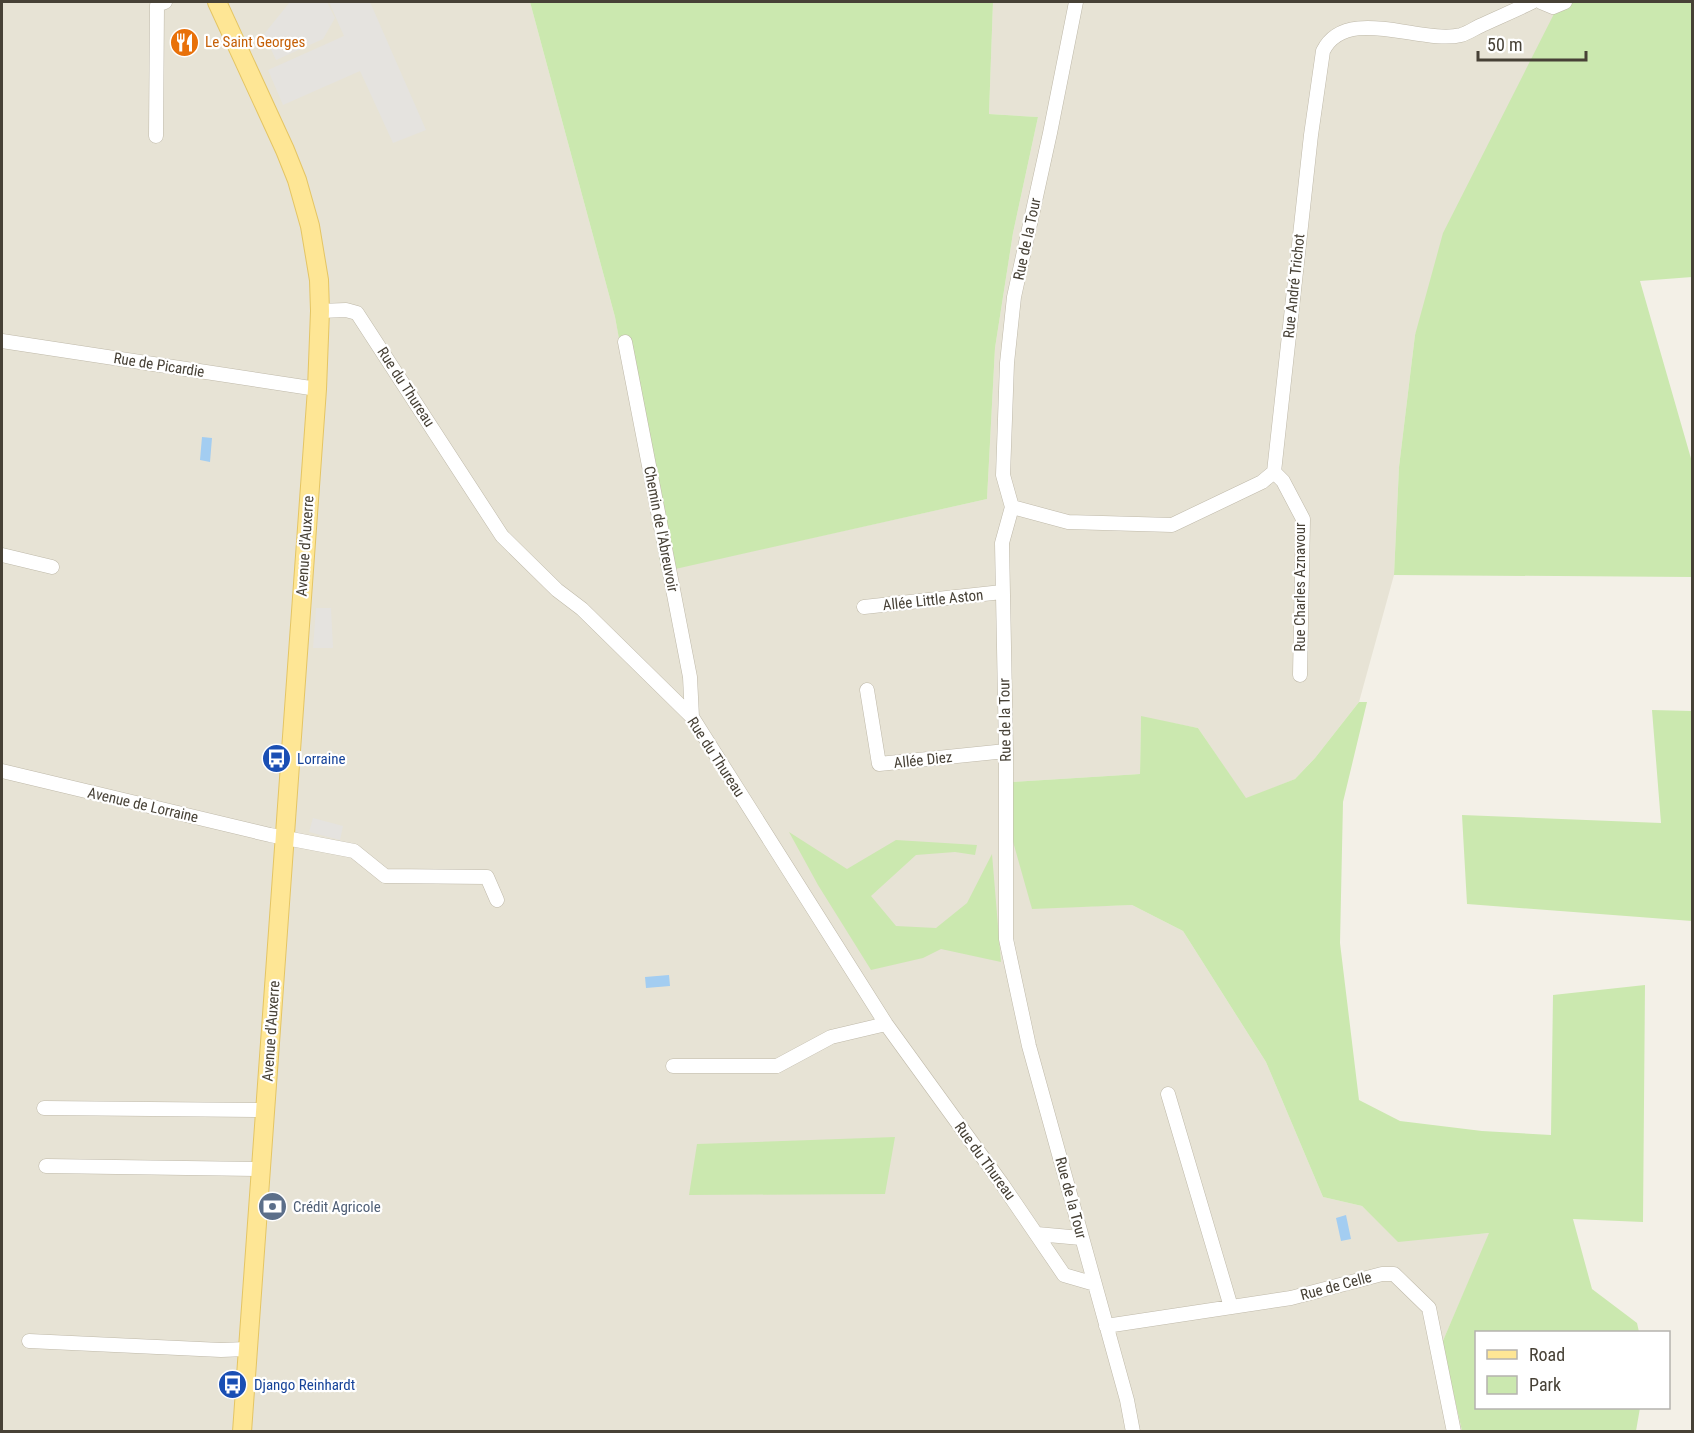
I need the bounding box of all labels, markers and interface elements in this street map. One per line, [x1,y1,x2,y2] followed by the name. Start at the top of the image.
[1478,24,1586,62] scale bar
[168,26,200,58] restaurant icon: Le Saint Georges
[205,33,305,51] place label: Le Saint Georges
[1487,34,1522,55] text: 50 m
[1009,196,1045,282] street label: Rue de la Tour
[1280,233,1308,339] street label: Rue André Trichot
[373,344,439,430] street label: Rue du Thureau
[112,349,206,381] street label: Rue de Picardie
[640,464,682,594] street label: Chemin de l'Abreuvoir
[292,495,318,597] street label: Avenue d'Auxerre
[1291,522,1309,652] street label: Rue Charles Aznavour
[882,586,984,614] street label: Allée Little Aston
[995,678,1015,762] street label: Rue de la Tour
[683,714,749,800] street label: Rue du Thureau
[260,743,292,775] bus stop icon: Lorraine
[893,748,953,772] street label: Allée Diez
[297,750,345,768] place label: Lorraine
[86,784,200,826] street label: Avenue de Lorraine
[258,980,284,1082] street label: Avenue d'Auxerre
[951,1119,1019,1203] street label: Rue du Thureau
[1051,1155,1091,1241] street label: Rue de la Tour
[256,1191,288,1223] bank icon: Crédit Agricole
[293,1198,381,1216] place label: Crédit Agricole
[1298,1268,1374,1304] street label: Rue de Celle
[1475,1331,1670,1409] legend
[1529,1344,1565,1365] text: Road
[217,1369,249,1401] bus stop icon: Django Reinhardt
[1529,1374,1561,1395] text: Park
[254,1376,355,1394] place label: Django Reinhardt

